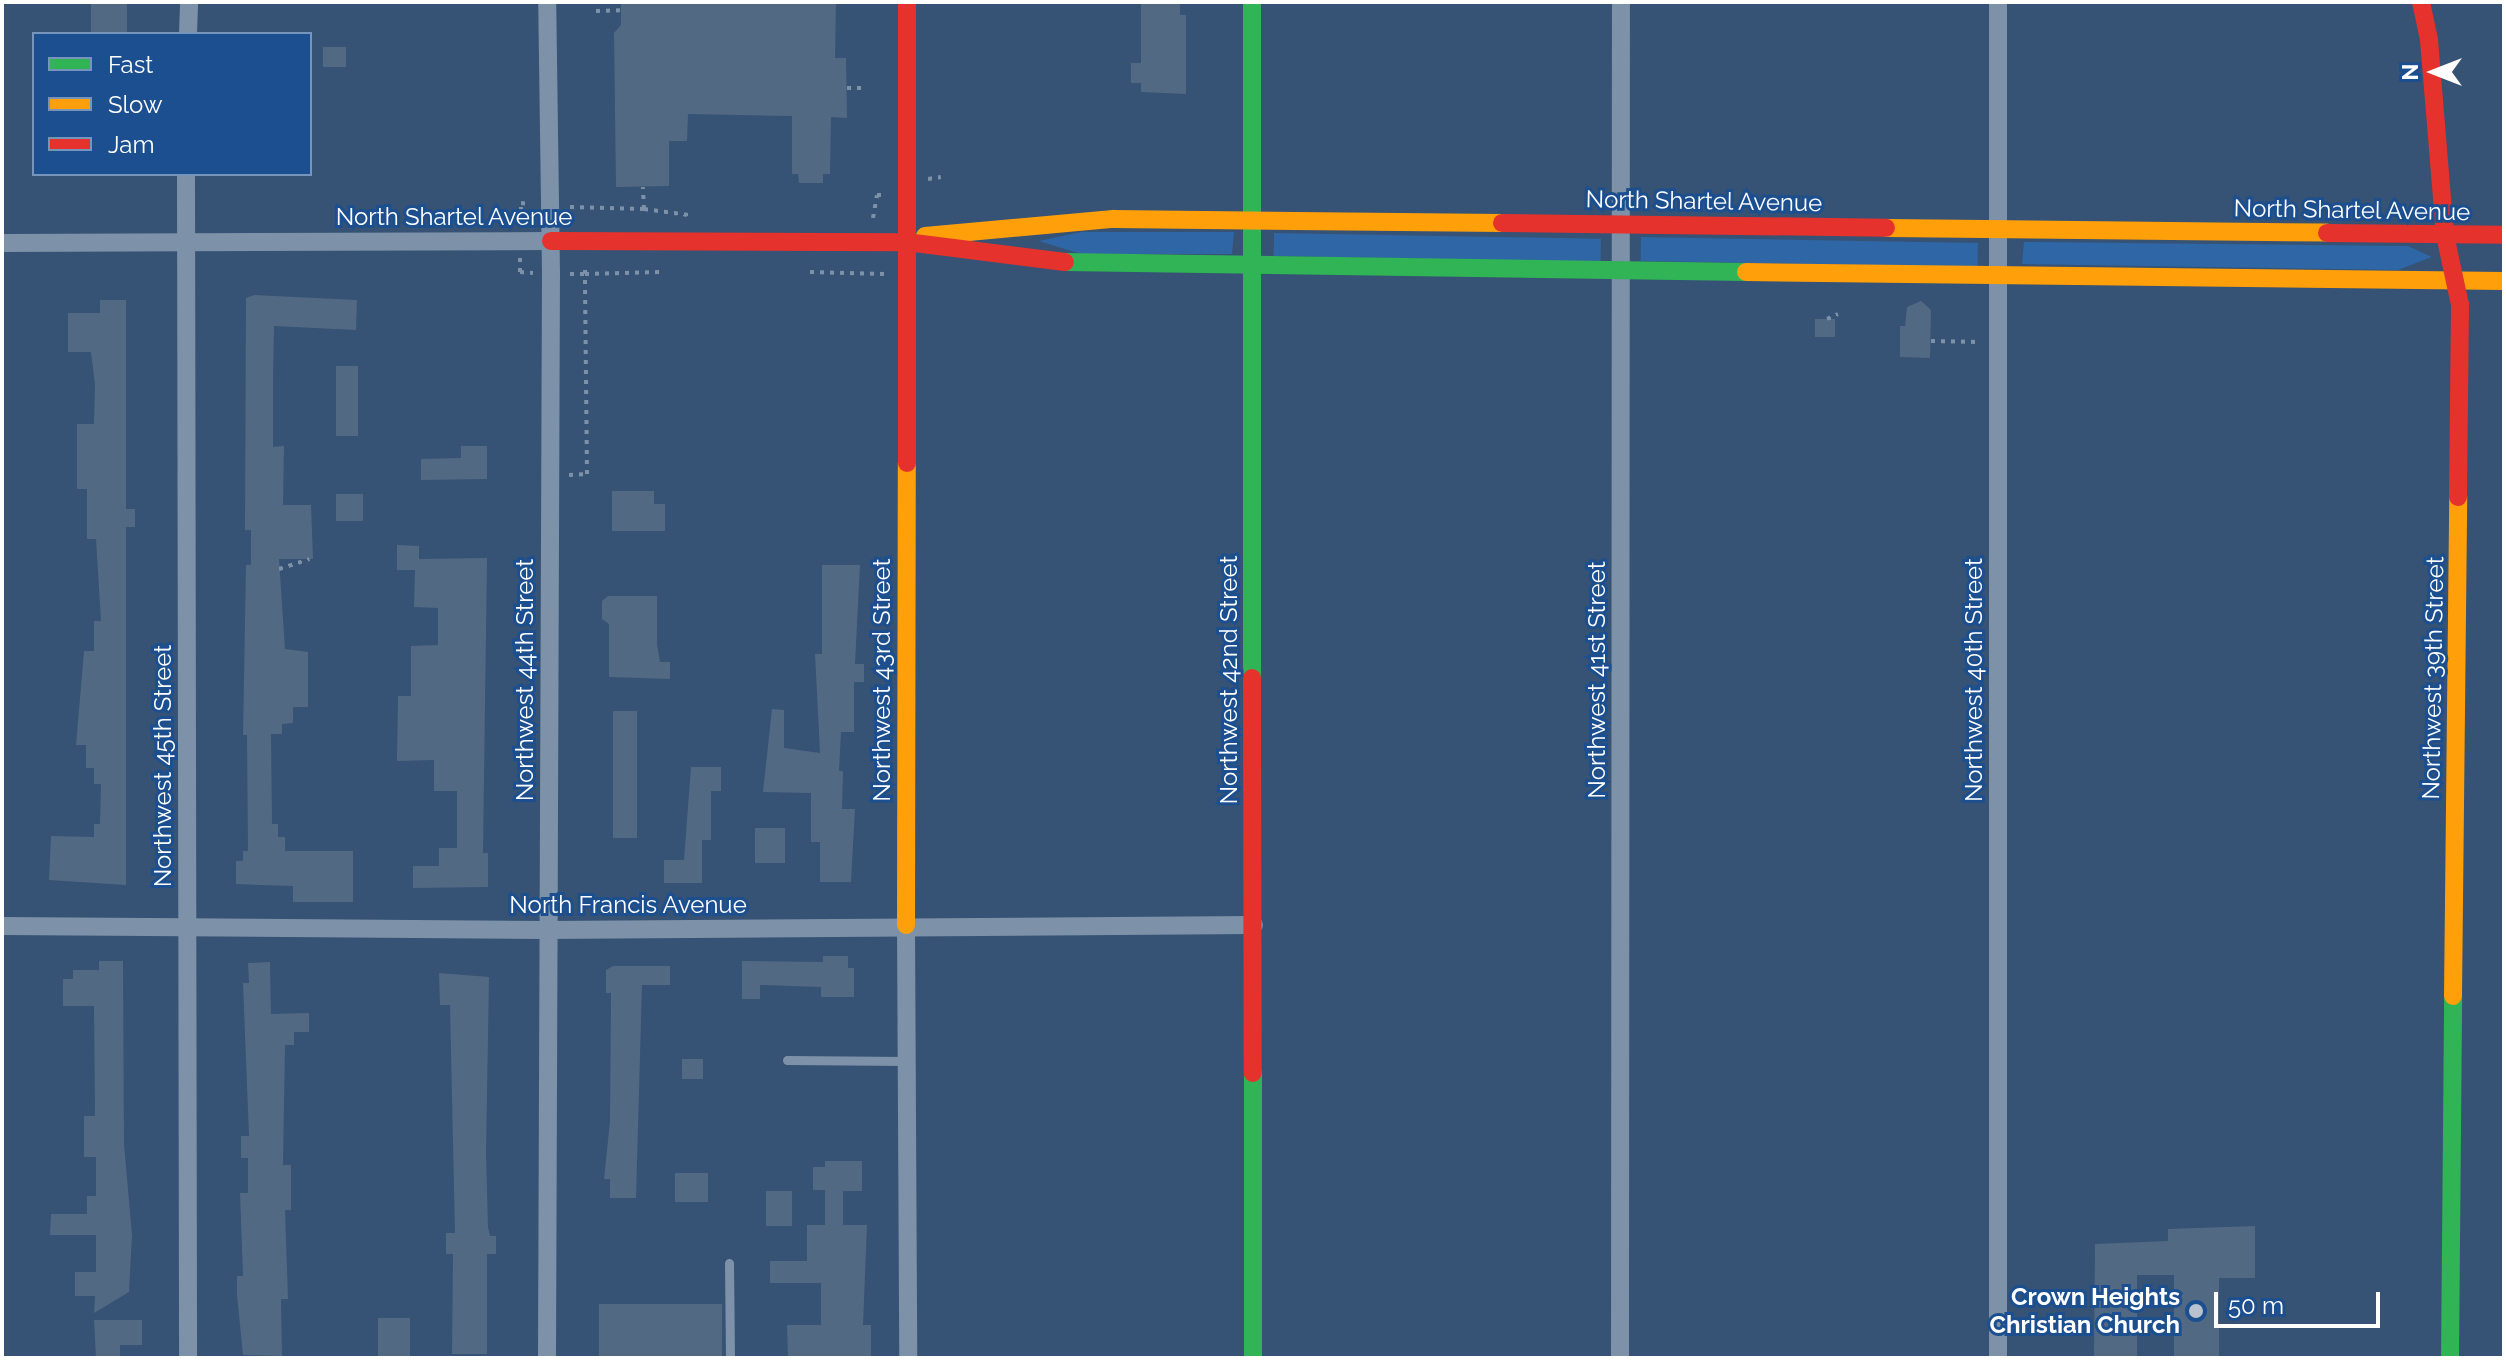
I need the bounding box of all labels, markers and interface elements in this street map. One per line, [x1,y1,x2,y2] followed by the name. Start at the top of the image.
[32,32,312,176] legend
[2394,32,2474,112] north arrow
[108,50,153,79] text: Fast
[2397,64,2423,80] text: N
[108,90,162,119] text: Slow
[108,130,154,159] text: Jam
[1585,185,1823,217] street label: North Shartel Avenue
[2233,194,2471,226] street label: North Shartel Avenue
[335,203,573,231] street label: North Shartel Avenue
[1215,556,1243,804] street label: Northwest 42nd Street
[2416,556,2450,800] street label: Northwest 39th Street
[868,558,896,802] street label: Northwest 43rd Street
[1960,558,1988,802] street label: Northwest 40th Street
[511,559,539,801] street label: Northwest 44th Street
[1583,561,1611,799] street label: Northwest 41st Street
[149,645,177,887] street label: Northwest 45th Street
[509,891,747,919] street label: North Francis Avenue
[2218,1276,2384,1326] scale bar
[1990,1283,2180,1339] place label: Crown Heights Christian Church
[2228,1291,2284,1320] text: 50 m
[2187,1302,2205,1320] marker: Crown Heights Christian Church

